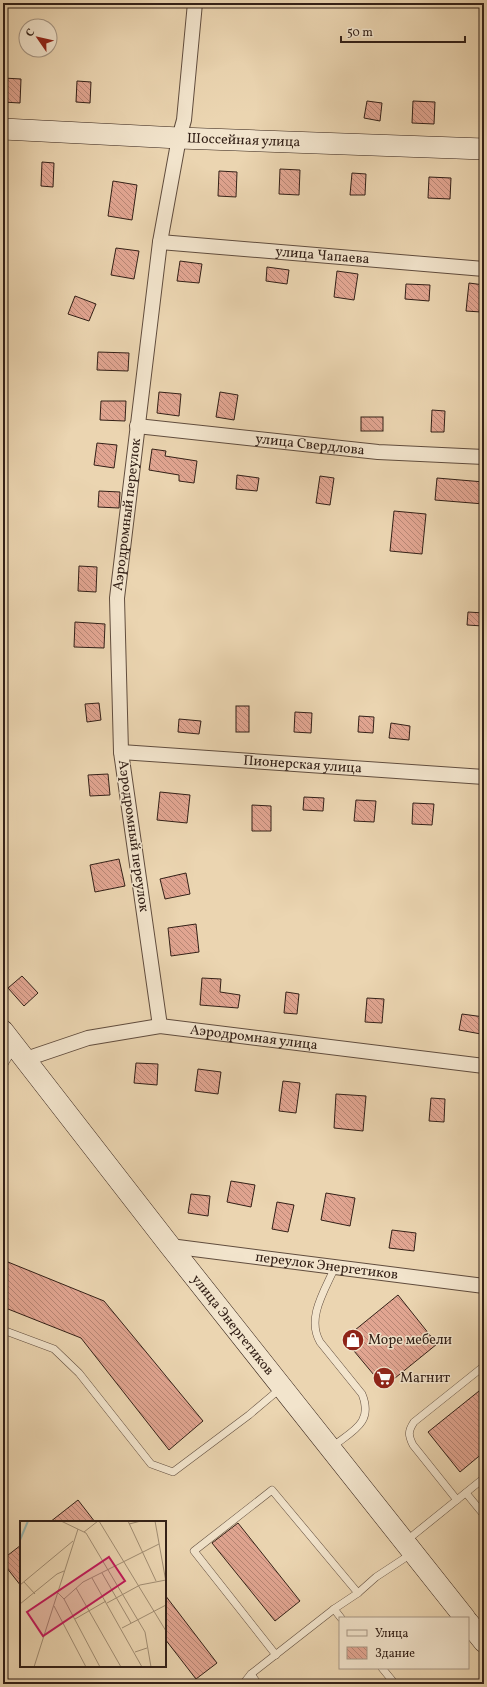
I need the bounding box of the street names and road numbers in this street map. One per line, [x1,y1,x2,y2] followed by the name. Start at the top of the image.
[187,129,301,152] street label: Шоссейная улица
[275,242,370,269] street label: улица Чапаева
[254,429,366,460] street label: улица Свердлова
[108,437,146,592] street label: Аэродромный переулок
[243,751,363,778] street label: Пионерская улица
[113,759,153,914] street label: Аэродромный переулок
[189,1020,319,1055] street label: Аэродромная улица
[254,1247,399,1284] street label: переулок Энергетиков
[187,1271,278,1379] street label: улица Энергетиков

